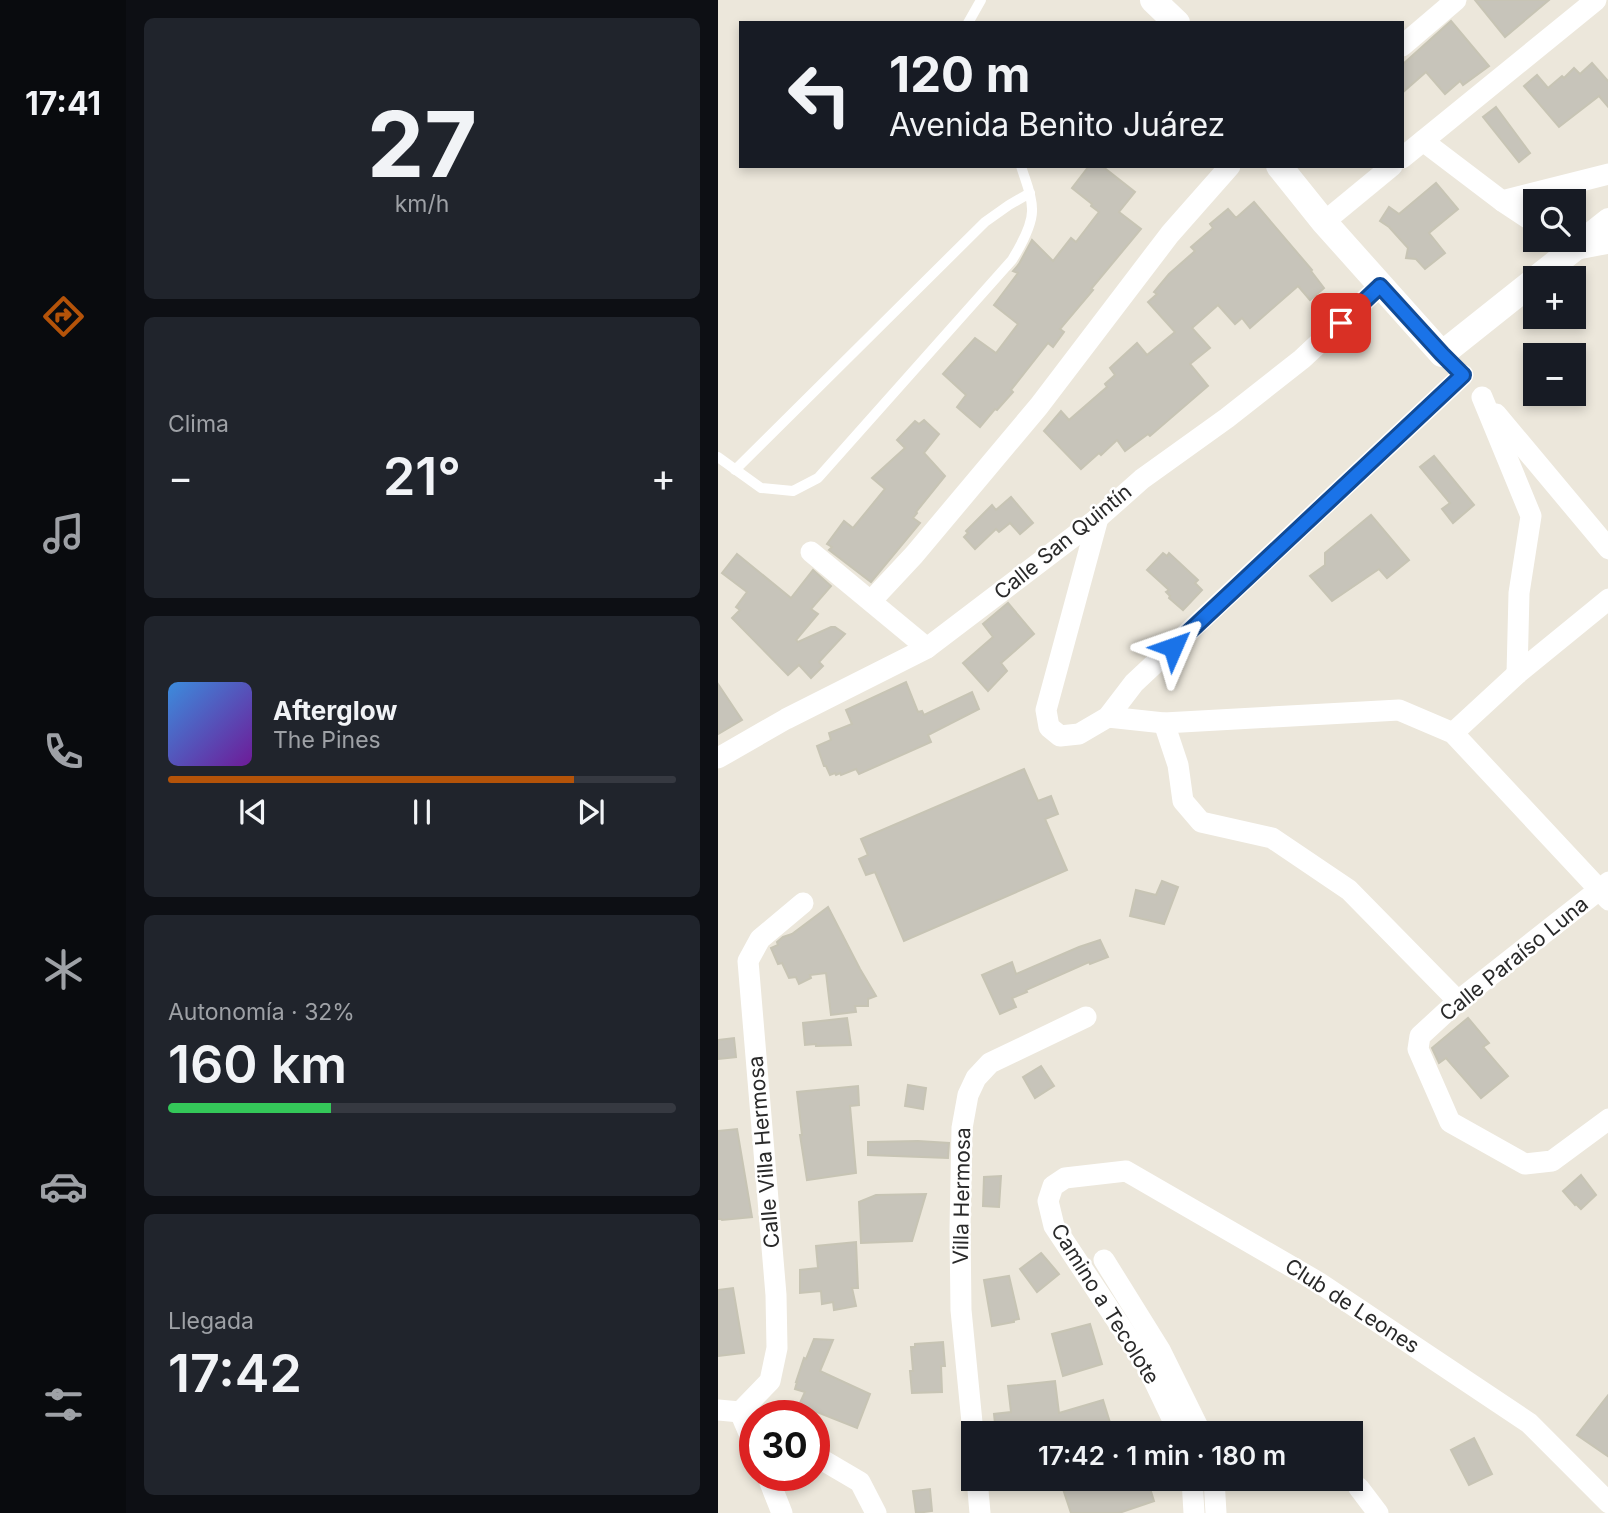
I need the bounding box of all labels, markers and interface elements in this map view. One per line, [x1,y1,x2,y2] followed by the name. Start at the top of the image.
[889,45,1030,104] text: 120 m
[774,49,865,140] icon: left
[25,84,101,123] text: 17:41
[367,89,477,199] text: 27
[889,105,1225,144] text: Avenida Benito Juárez
[1523,189,1586,406] map controls
[1523,189,1586,252] button: search
[395,190,449,218] text: km/h
[1523,266,1586,329] button: +
[39,292,88,341] icon: directions
[1311,293,1371,353] pin
[1322,304,1360,342] icon: arrive
[1523,343,1586,406] button: −
[168,410,229,438] text: Clima
[383,445,461,508] text: 21°
[168,454,193,500] text: −
[651,454,676,500] text: +
[989,479,1136,605] street label: Calle San Quintín
[39,509,88,558] icon: music
[1136,610,1210,684] position arrow
[273,695,397,726] text: Afterglow
[273,726,381,754] text: The Pines
[39,727,88,776] icon: phone
[234,793,272,831] icon: previous
[403,793,441,831] icon: pause
[572,793,610,831] icon: next
[1435,891,1593,1026] street label: Calle Paraíso Luna
[39,945,88,994] icon: climate
[168,998,355,1026] text: Autonomía · 32%
[168,1033,347,1096] text: 160 km
[743,1055,784,1249] street label: Calle Villa Hermosa
[948,1127,975,1265] street label: Villa Hermosa
[39,1162,88,1211] icon: car
[1046,1219,1165,1389] street label: Camino a Tecolote
[1280,1253,1424,1358] street label: Club de Leones
[168,1307,254,1335] text: Llegada
[168,1342,302,1405] text: 17:42
[39,1380,88,1429] icon: filters
[739,1400,830,1491] speed limit sign: 30
[1038,1440,1286,1471] text: 17:42 · 1 min · 180 m

